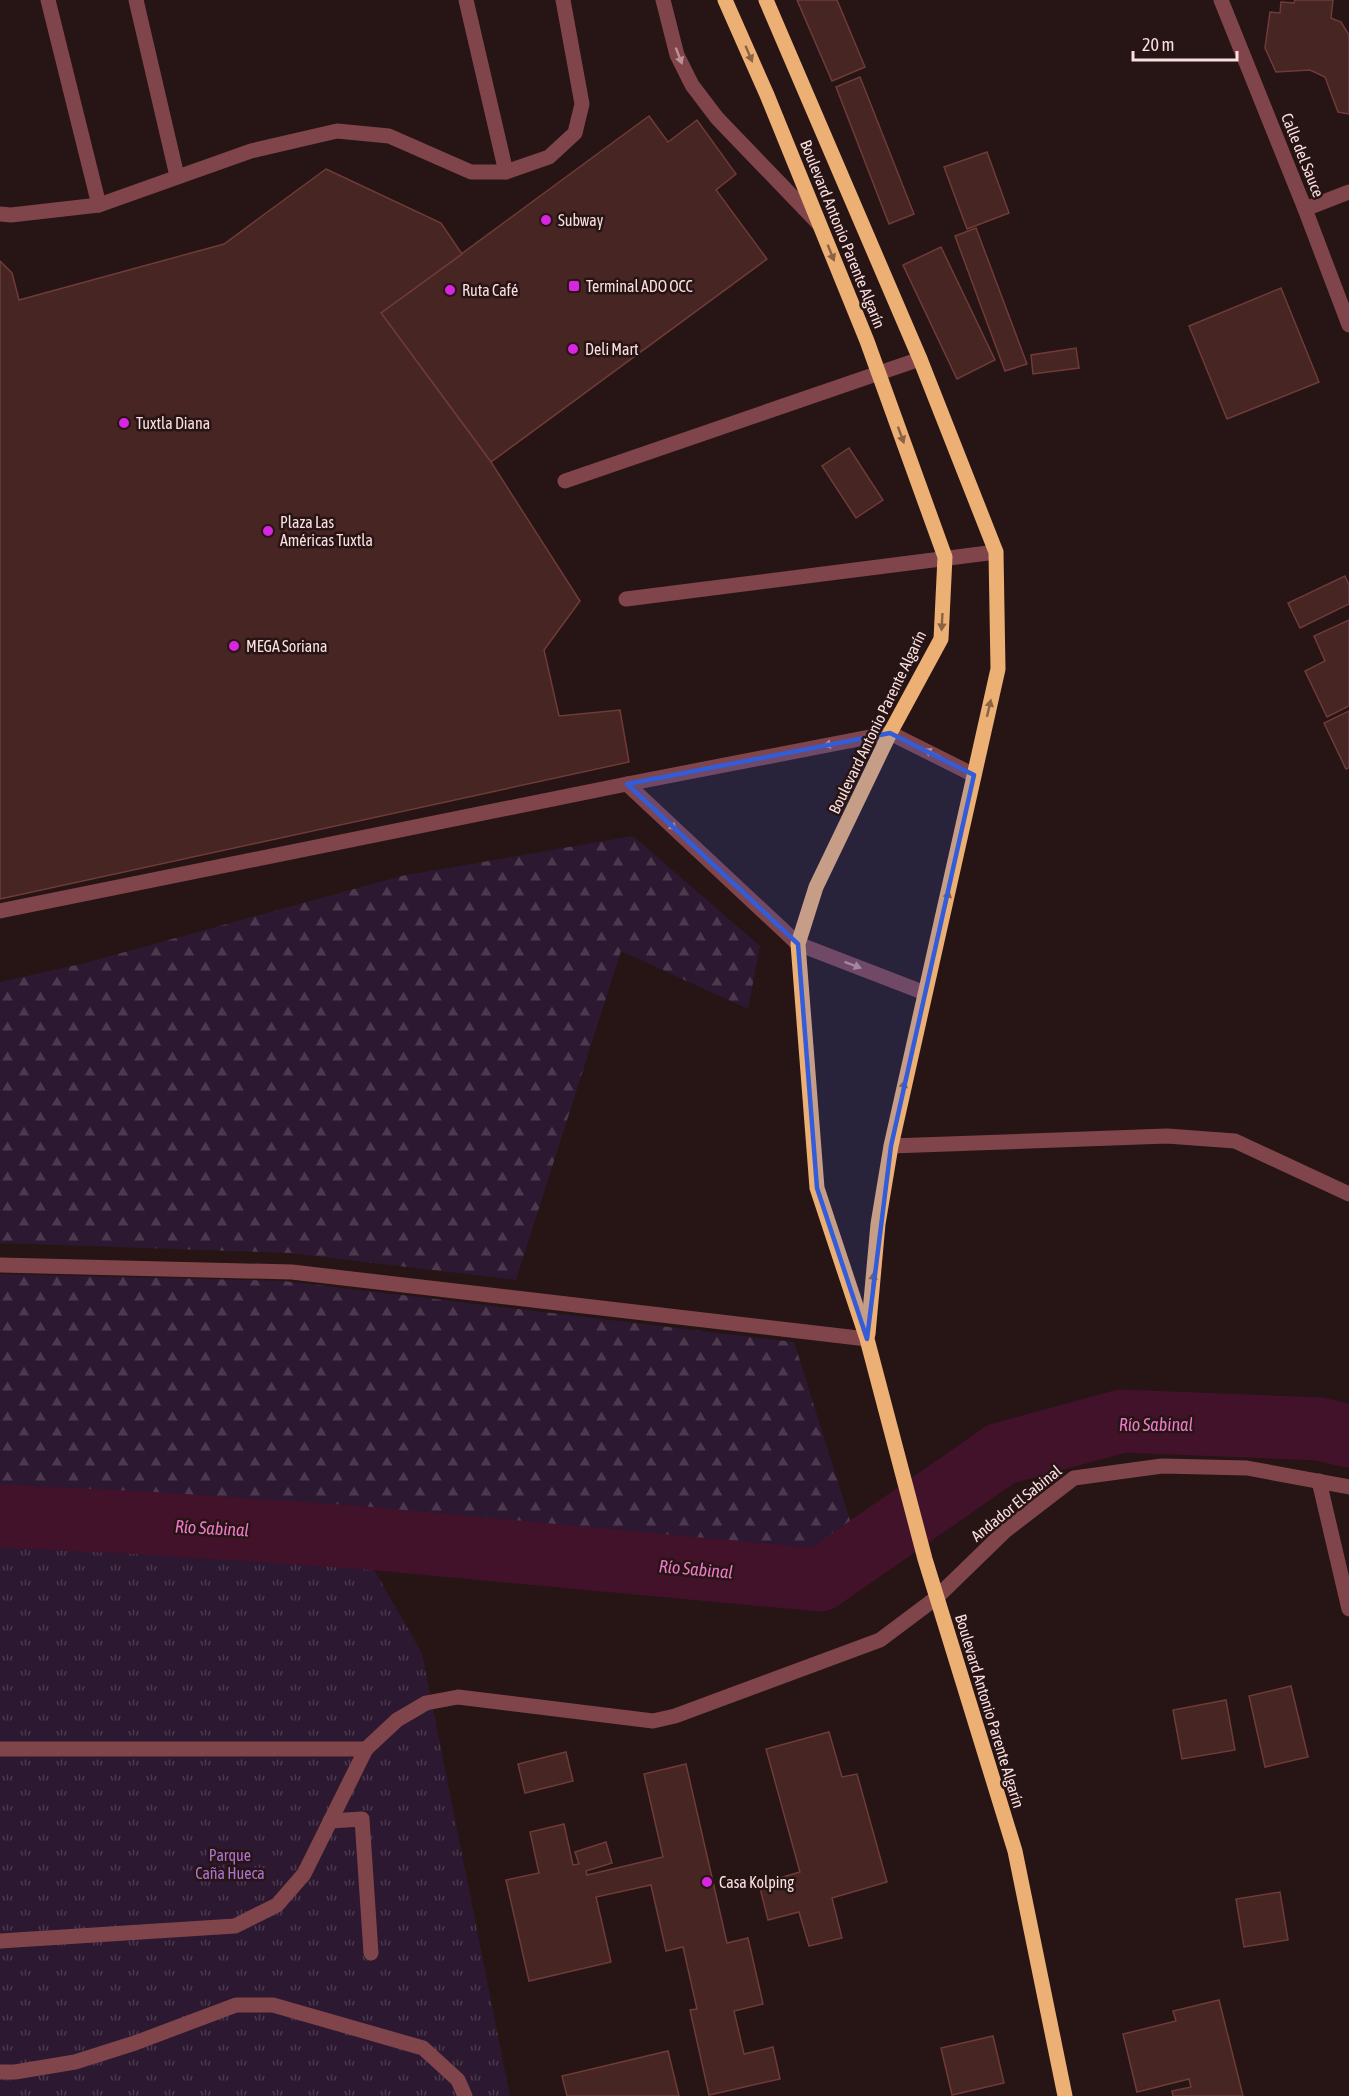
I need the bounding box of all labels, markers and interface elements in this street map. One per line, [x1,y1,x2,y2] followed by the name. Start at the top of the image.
[1133,24,1236,62] scale bar
[1142,34,1174,55] text: 20 m
[744,45,754,63] one-way arrow
[675,47,684,65] one-way arrow
[1278,110,1328,200] street label: Calle del Sauce
[796,137,889,331] street label: Boulevard Antonio Parente Algarín
[558,211,604,230] place label: Subway
[539,213,553,227] marker: Subway
[826,245,836,263] one-way arrow
[586,277,693,295] place label: Terminal ADO OCC
[567,279,581,293] marker: Terminal ADO OCC
[462,281,518,299] place label: Ruta Café
[443,283,457,297] marker: Ruta Café
[585,340,639,358] place label: Deli Mart
[566,342,580,356] marker: Deli Mart
[136,414,210,432] place label: Tuxtla Diana
[117,416,131,430] marker: Tuxtla Diana
[897,426,907,444] one-way arrow
[280,513,373,549] place label: Plaza Las Américas Tuxtla
[261,524,275,538] marker: Plaza Las Américas Tuxtla
[937,613,946,632] one-way arrow
[825,627,930,817] street label: Boulevard Antonio Parente Algarín
[246,637,327,655] place label: MEGA Soriana
[227,639,241,653] marker: MEGA Soriana
[985,699,995,718] one-way arrow
[823,740,842,749] one-way arrow
[924,749,941,758] one-way arrow
[662,817,677,831] one-way arrow
[942,890,952,908] one-way arrow
[844,961,862,970] one-way arrow
[899,1080,909,1098] one-way arrow
[868,1272,878,1291] one-way arrow
[1119,1414,1193,1435] water label: Río Sabinal
[967,1461,1065,1545] street label: Andador El Sabinal
[174,1516,250,1540] water label: Río Sabinal
[658,1555,734,1583] water label: Río Sabinal
[951,1612,1028,1810] street label: Boulevard Antonio Parente Algarín
[195,1846,265,1882] park label: Parque Caña Hueca
[719,1873,794,1892] place label: Casa Kolping
[700,1875,714,1889] marker: Casa Kolping

